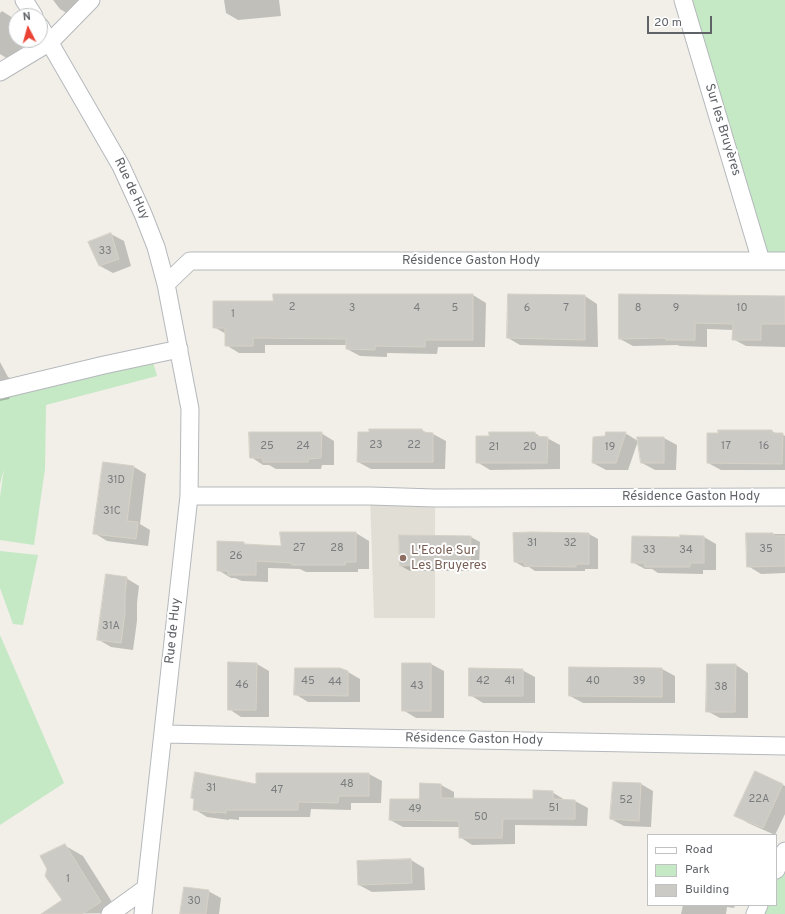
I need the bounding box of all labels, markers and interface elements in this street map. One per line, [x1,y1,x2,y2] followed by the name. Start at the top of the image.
[8,8,48,48] north arrow
[649,8,714,34] scale bar
[22,10,32,24] text: N
[654,15,682,31] text: 20 m
[701,82,743,178] street label: Sur les Bruyères
[110,156,152,222] street label: Rue de Huy
[98,245,112,259] house number: 33
[402,253,540,269] street label: Résidence Gaston Hody
[289,301,295,315] house number: 2
[349,302,355,316] house number: 3
[414,302,420,316] house number: 4
[452,302,458,316] house number: 5
[524,302,530,316] house number: 6
[563,302,569,316] house number: 7
[635,302,641,316] house number: 8
[673,302,679,316] house number: 9
[736,302,748,316] house number: 10
[231,308,235,322] house number: 1
[369,439,383,453] house number: 23
[407,439,421,453] house number: 22
[260,440,274,454] house number: 25
[296,440,310,454] house number: 24
[721,440,731,454] house number: 17
[759,440,769,454] house number: 16
[489,441,499,455] house number: 21
[523,441,537,455] house number: 20
[605,441,615,455] house number: 19
[107,474,125,488] house number: 31D
[622,489,760,505] street label: Résidence Gaston Hody
[103,505,121,519] house number: 31C
[527,537,537,551] house number: 31
[563,537,577,551] house number: 32
[293,542,305,556] house number: 27
[330,542,344,556] house number: 28
[411,543,487,574] place label: L'Ecole Sur Les Bruyeres
[759,543,773,557] house number: 35
[642,544,656,558] house number: 33
[679,544,693,558] house number: 34
[229,550,243,564] house number: 26
[398,553,408,563] marker: L'Ecole Sur Les Bruyeres
[163,597,185,665] street label: Rue de Huy
[102,620,120,634] house number: 31A
[301,675,315,689] house number: 45
[476,675,490,689] house number: 42
[505,675,515,689] house number: 41
[586,675,600,689] house number: 40
[633,675,645,689] house number: 39
[328,676,342,690] house number: 44
[235,679,249,693] house number: 46
[410,680,424,694] house number: 43
[714,681,728,695] house number: 38
[405,731,543,749] street label: Résidence Gaston Hody
[340,778,354,792] house number: 48
[206,782,216,796] house number: 31
[271,784,283,798] house number: 47
[749,793,769,807] house number: 22A
[619,794,633,808] house number: 52
[549,802,559,816] house number: 51
[408,803,422,817] house number: 49
[474,811,488,825] house number: 50
[647,834,777,906] legend
[685,842,713,858] text: Road
[685,862,710,878] text: Park
[66,873,70,887] house number: 1
[685,882,729,898] text: Building
[187,895,201,909] house number: 30

